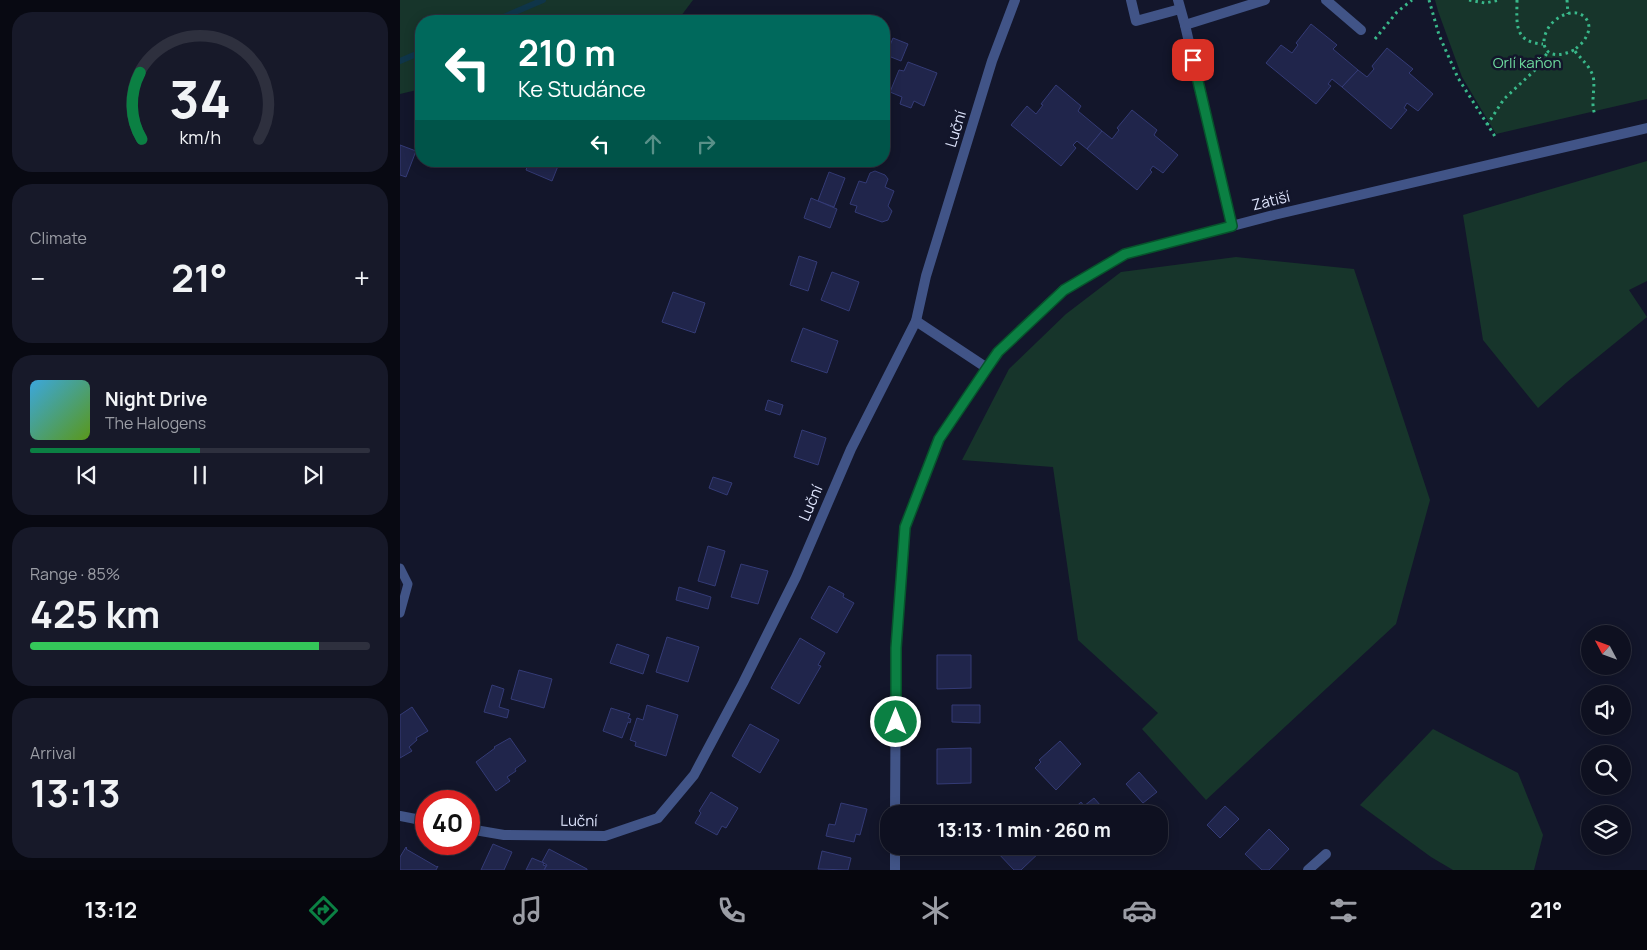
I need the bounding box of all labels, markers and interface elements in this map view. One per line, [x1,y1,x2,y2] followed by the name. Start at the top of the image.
[518,29,616,77] text: 210 m
[435,35,500,100] icon: left
[1172,39,1214,81] pin
[1179,46,1207,74] icon: arrive
[1493,52,1561,73] park label: Orlí kaňon
[169,63,231,134] text: 34
[518,74,646,104] text: Ke Studánce
[940,107,971,150] street label: Luční
[179,125,221,149] text: km/h
[586,130,614,158] icon: left
[639,130,667,158] icon: ahead
[692,130,720,158] icon: right
[1250,186,1293,215] street label: Zátiší
[30,227,87,249] text: Climate
[171,251,228,303] text: 21°
[30,259,45,297] text: −
[354,259,370,297] text: +
[105,386,207,412] text: Night Drive
[105,412,206,434] text: The Halogens
[73,461,101,489] icon: previous
[186,461,214,489] icon: pause
[299,461,327,489] icon: next
[794,481,828,524] street label: Luční
[30,563,120,585] text: Range · 85%
[30,587,160,639] text: 425 km
[1581,625,1631,675] north arrow
[1581,625,1631,855] map controls
[1581,685,1631,735] button: sound
[869,695,921,747] position arrow
[30,742,76,764] text: Arrival
[1581,745,1631,795] button: search
[30,766,121,818] text: 13:13
[415,790,480,855] speed limit sign: 40
[1581,805,1631,855] button: layers
[560,810,598,831] street label: Luční
[937,817,1111,843] text: 13:13 · 1 min · 260 m
[306,893,341,928] icon: directions
[510,893,545,928] icon: music
[714,893,749,928] icon: phone
[918,893,953,928] icon: climate
[1122,893,1157,928] icon: car
[1326,893,1361,928] icon: filters
[84,895,137,925] text: 13:12
[1530,895,1562,925] text: 21°

